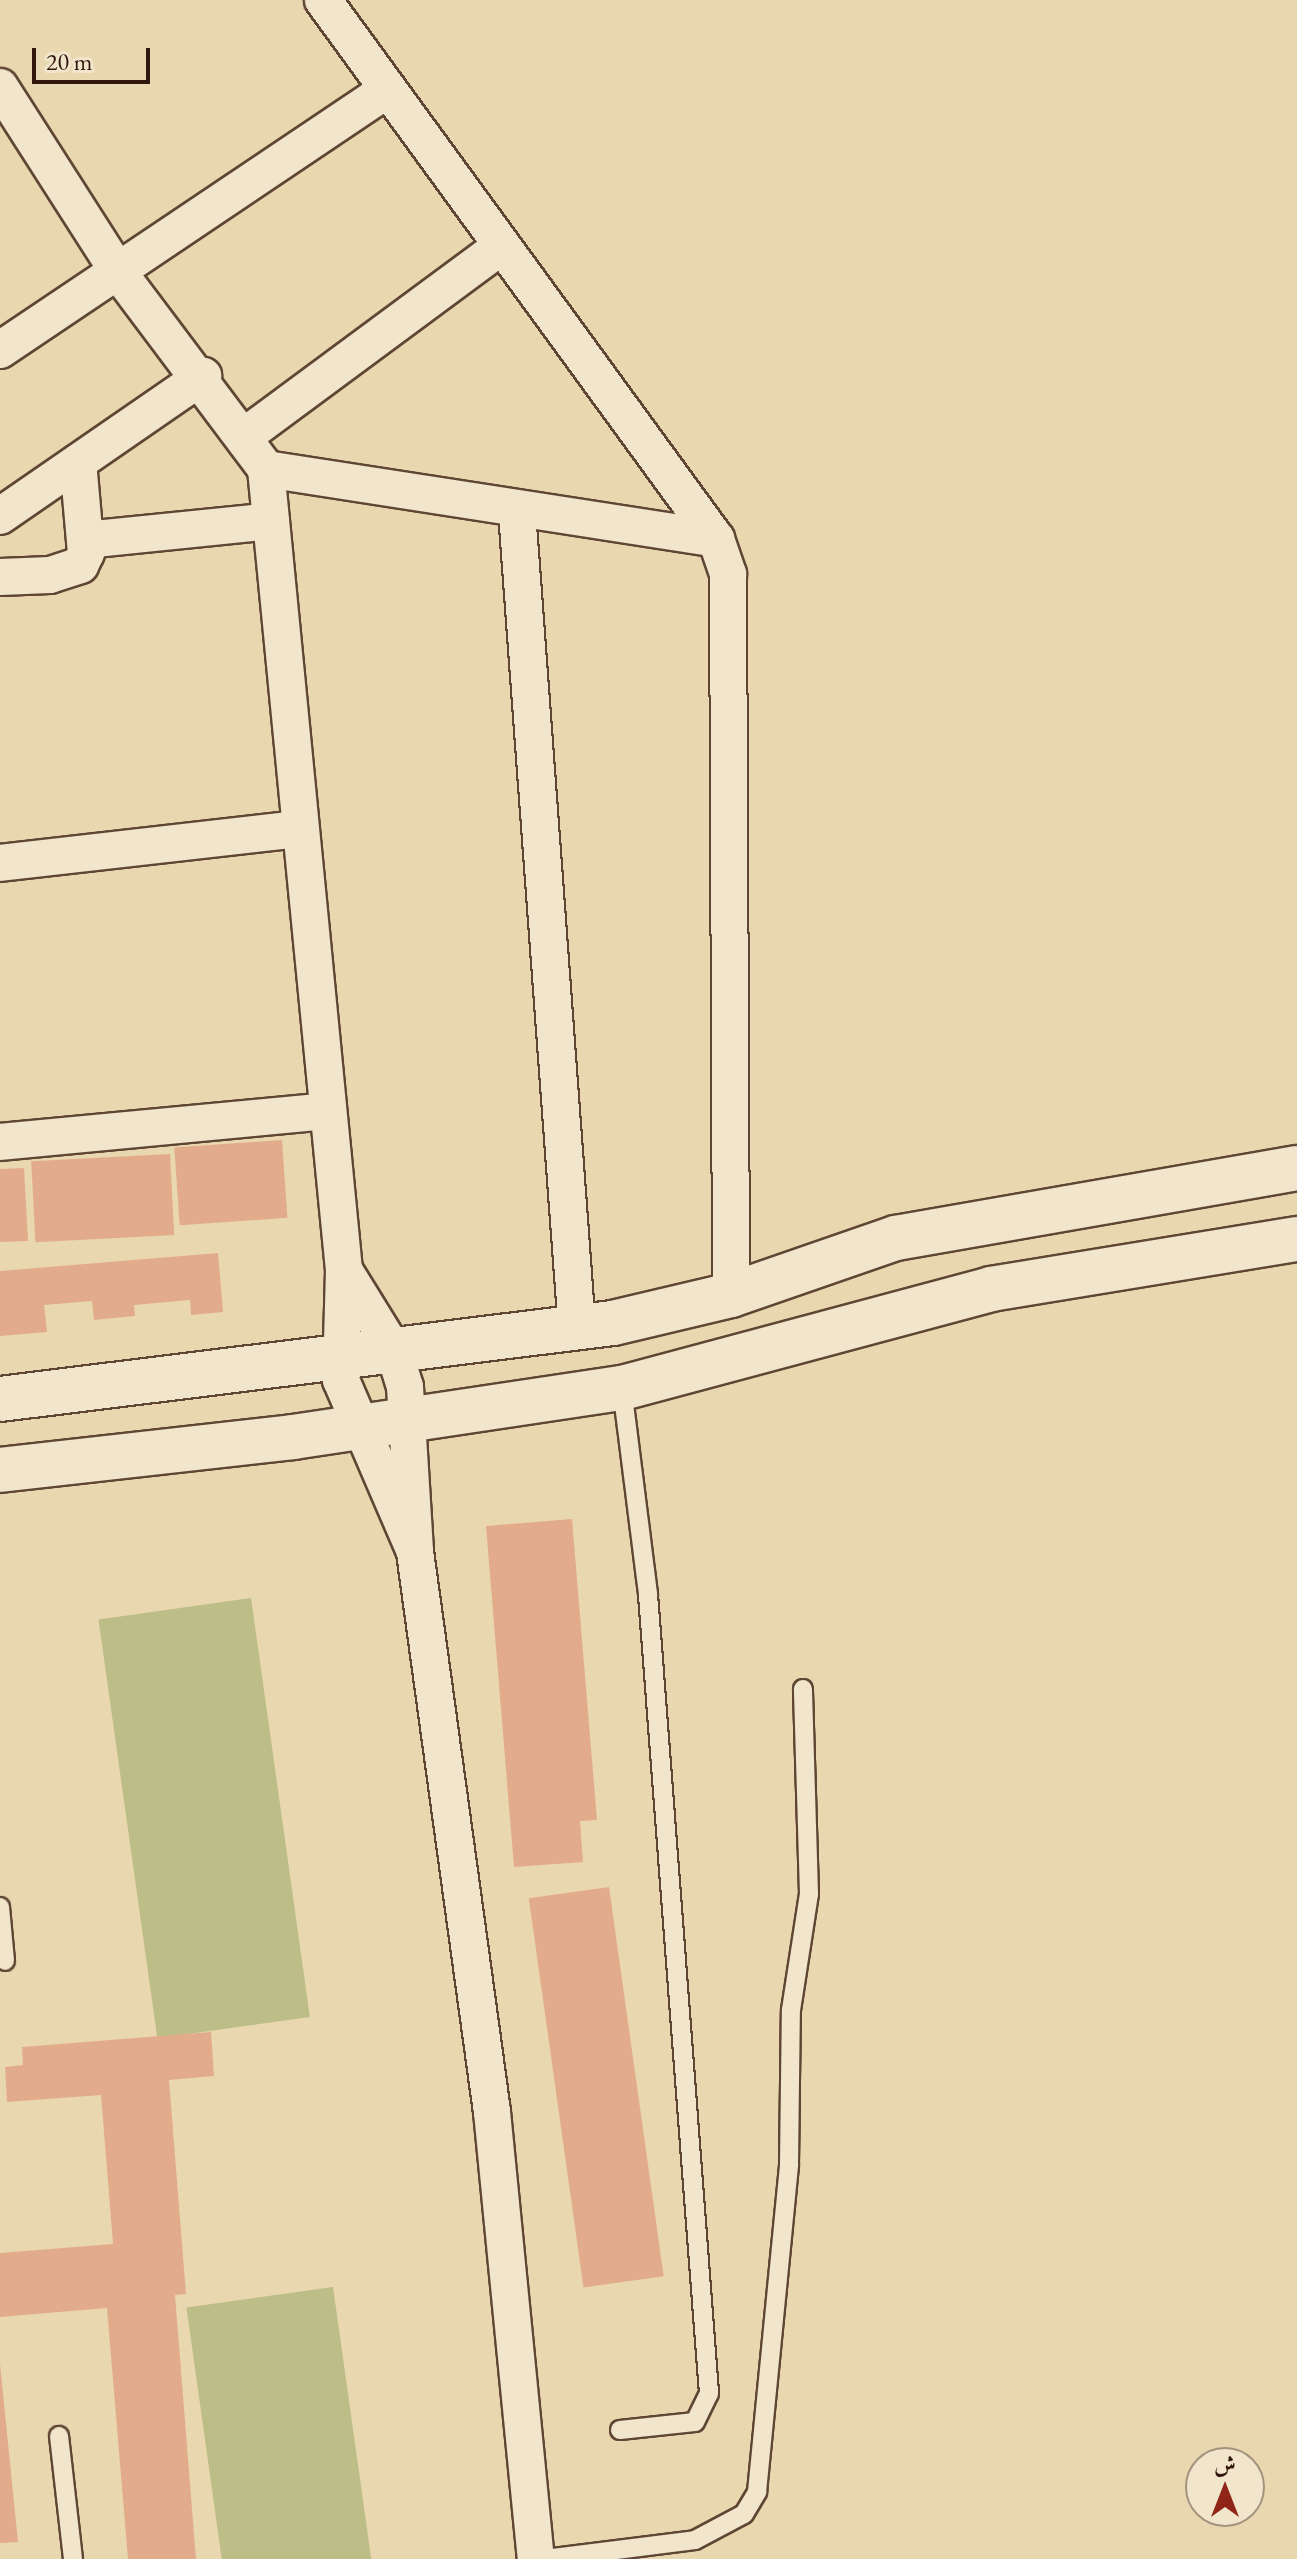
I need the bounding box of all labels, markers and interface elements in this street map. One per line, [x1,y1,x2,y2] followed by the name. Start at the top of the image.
[36,32,154,82] scale bar
[46,46,93,77] text: 20 m
[1185,2447,1265,2527] north arrow
[1214,2450,1236,2479] text: ش

